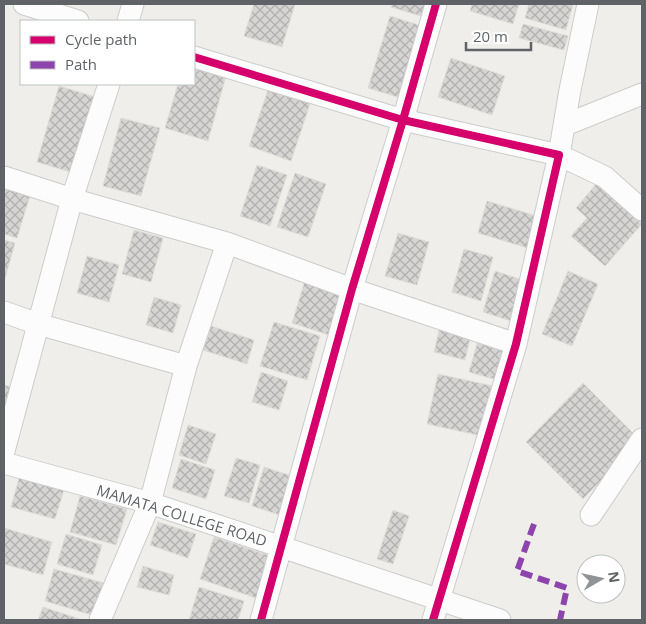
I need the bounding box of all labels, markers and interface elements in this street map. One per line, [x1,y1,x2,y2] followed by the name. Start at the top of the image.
[20,20,195,85] legend
[466,20,531,52] scale bar
[473,26,508,46] text: 20 m
[65,29,137,49] text: Cycle path
[65,54,97,74] text: Path
[94,480,270,550] street label: MAMATA COLLEGE ROAD
[576,554,626,604] north arrow
[604,570,625,584] text: N

